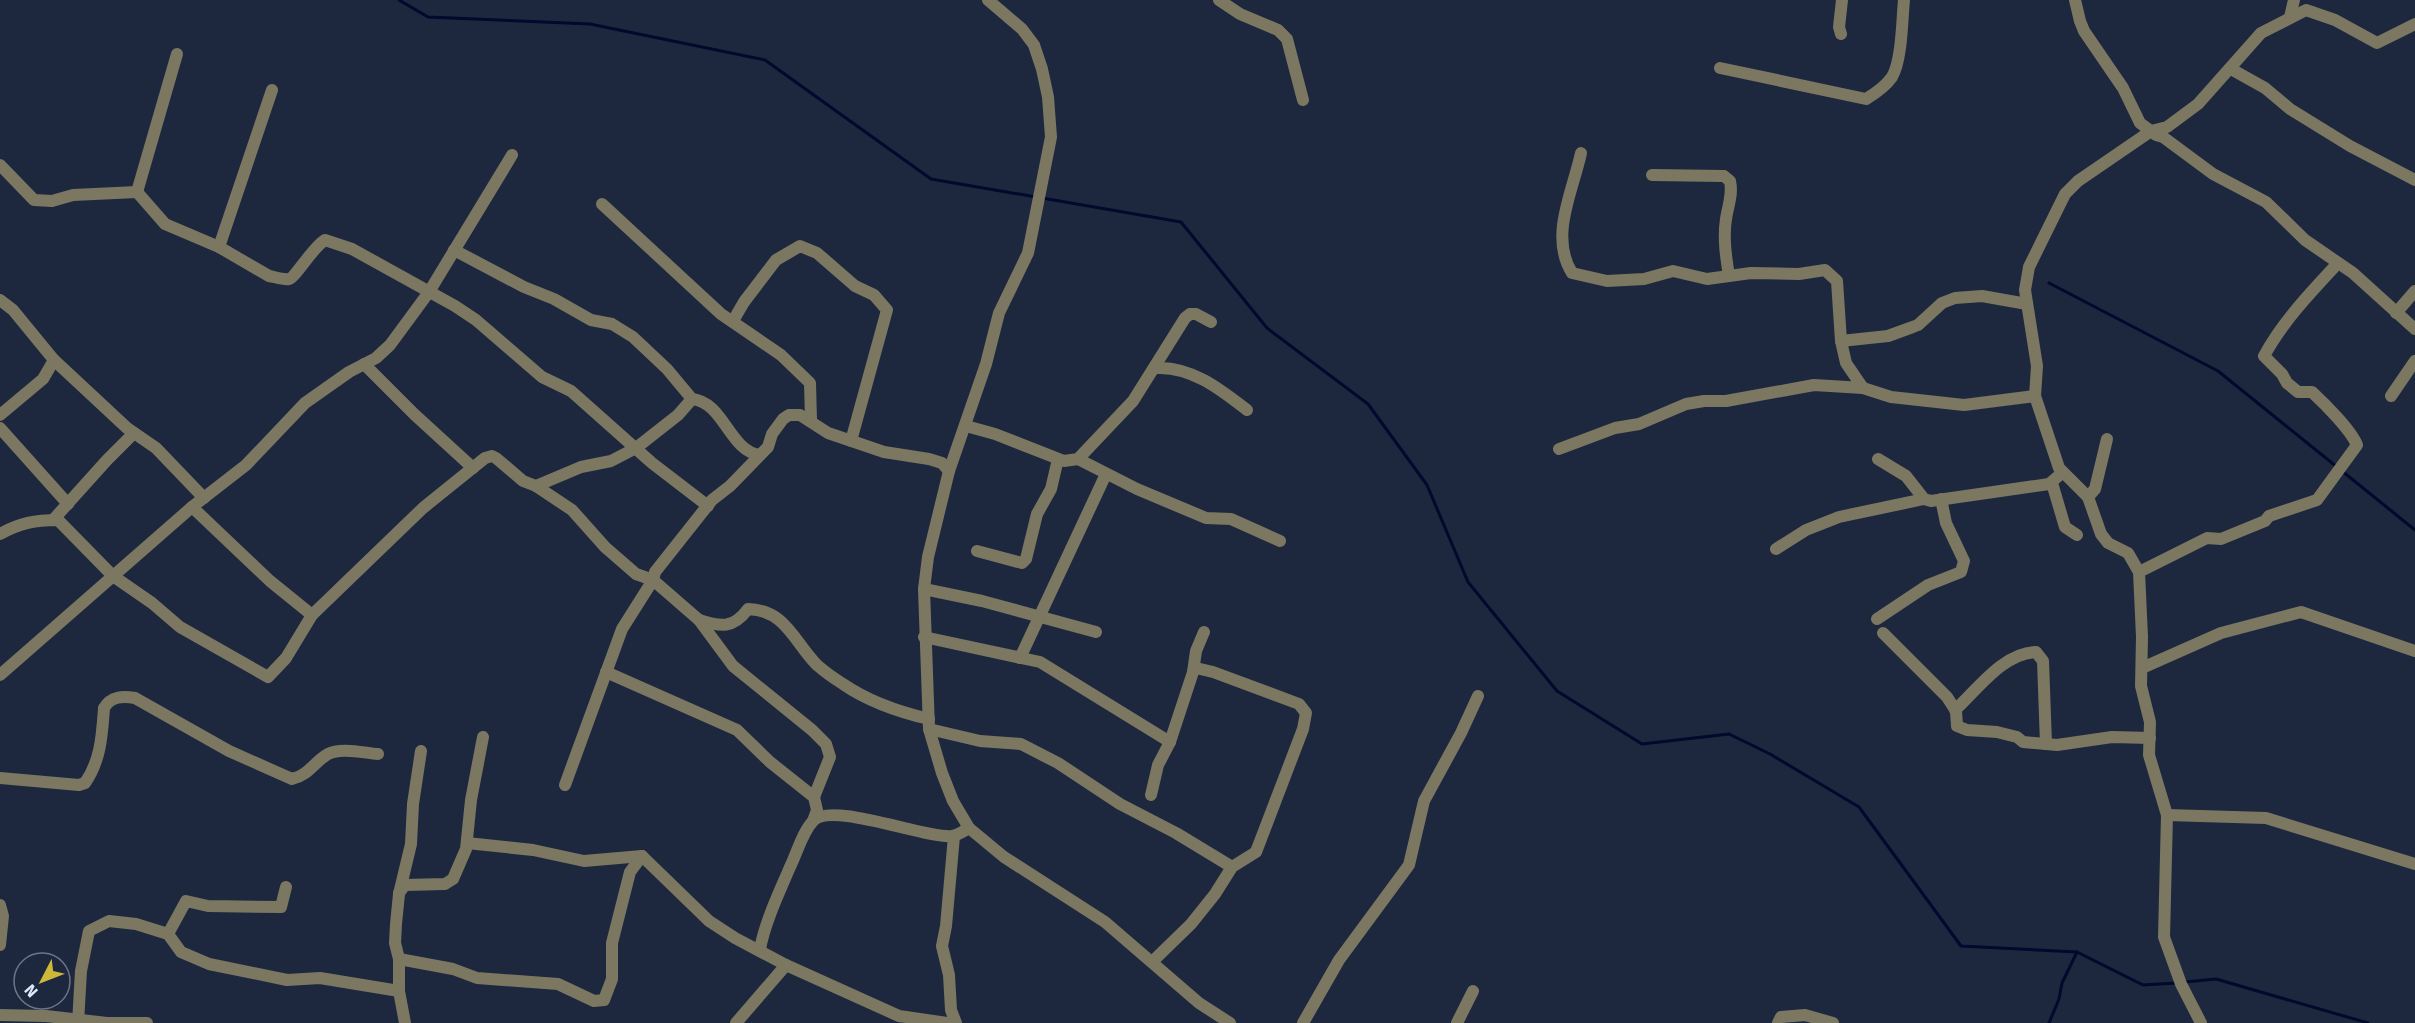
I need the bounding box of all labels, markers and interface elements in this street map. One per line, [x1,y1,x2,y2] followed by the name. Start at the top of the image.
[12,951,72,1011] north arrow
[21,980,42,1001] text: N

